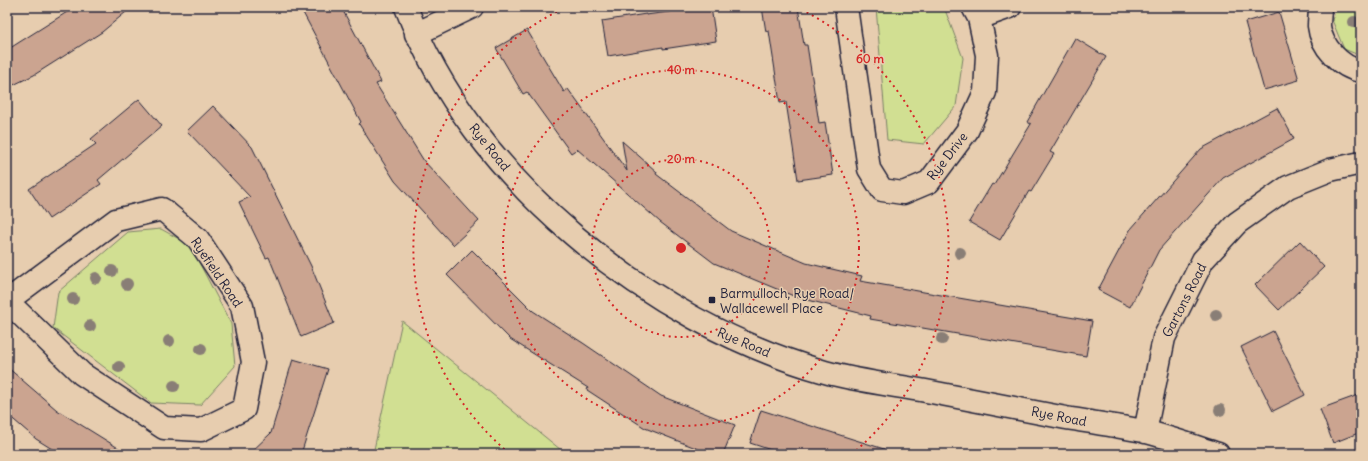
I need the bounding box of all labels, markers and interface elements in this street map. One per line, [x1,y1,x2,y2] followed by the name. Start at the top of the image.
[856,51,885,66] text: 60 m
[667,62,696,77] text: 40 m
[465,120,514,175] street label: Rye Road
[923,129,971,184] street label: Rye Drive
[667,151,695,166] text: 20 m
[187,234,246,311] street label: Ryefield Road
[674,241,688,255] centre of rings
[1159,260,1211,340] street label: Gartons Road
[720,285,854,317] place label: Barmulloch, Rye Road/ Wallacewell Place
[707,295,717,305] marker: Barmulloch, Rye Road/ Wallacewell Place
[715,324,773,361] street label: Rye Road
[1030,403,1088,430] street label: Rye Road

